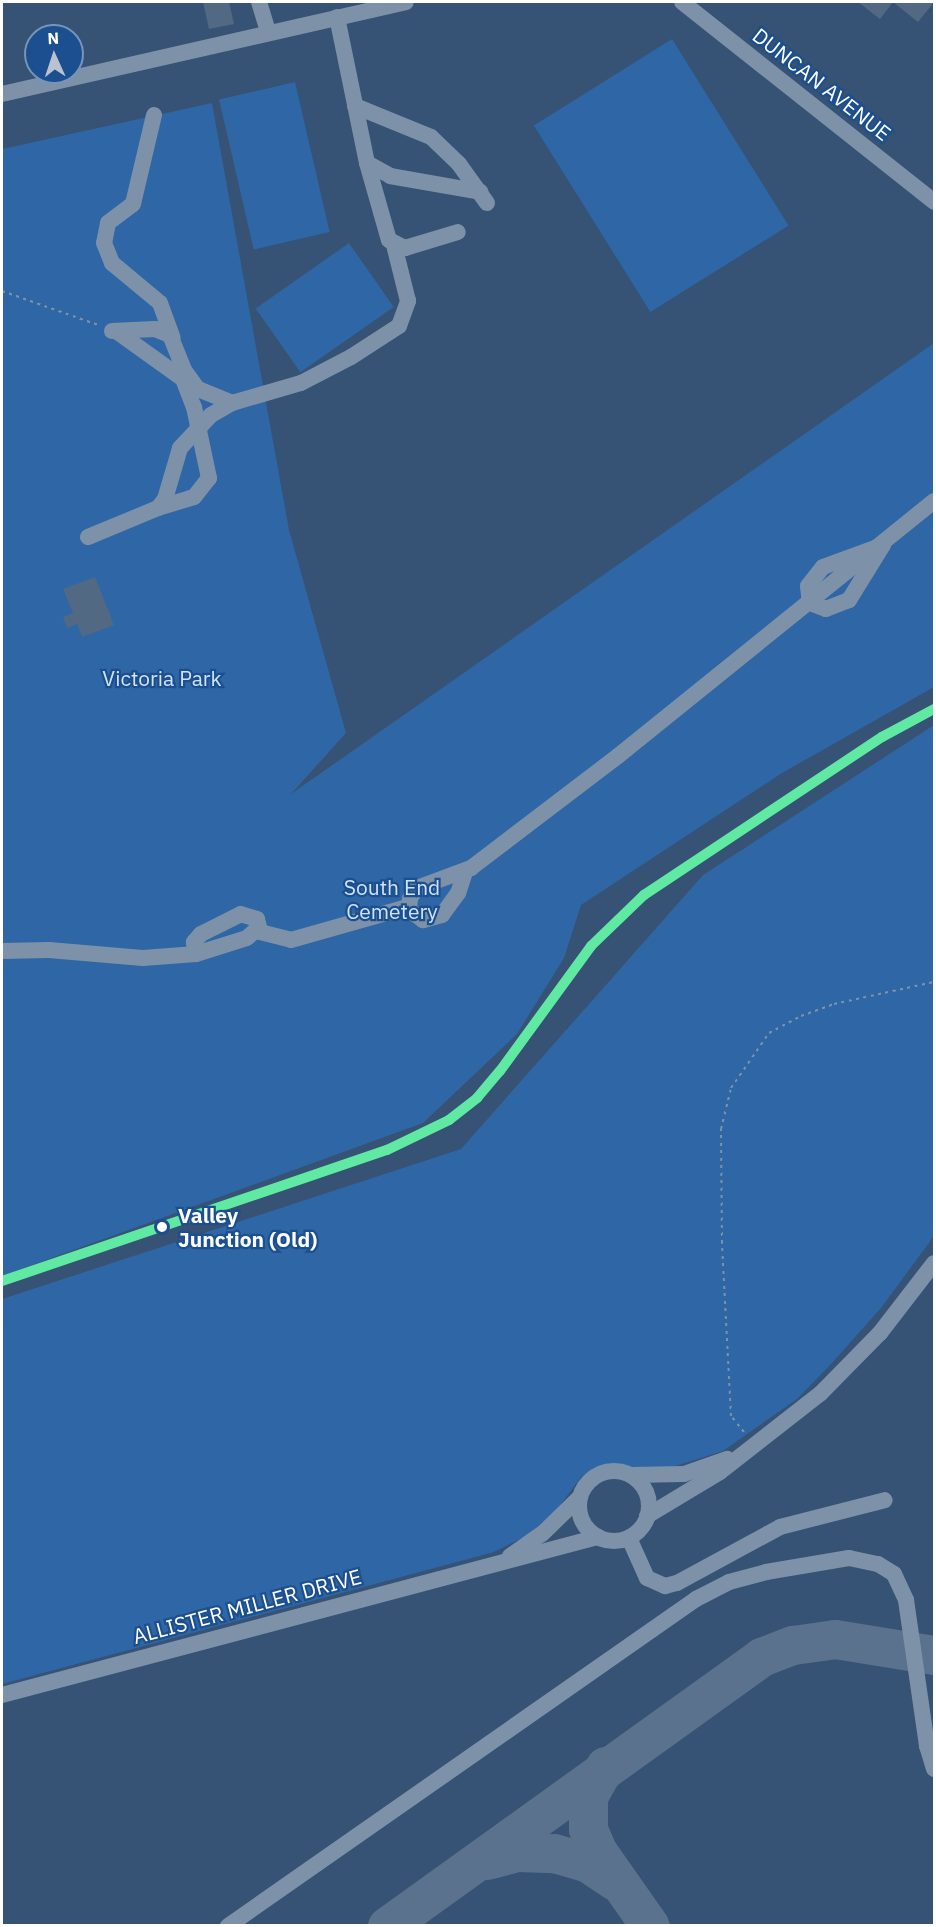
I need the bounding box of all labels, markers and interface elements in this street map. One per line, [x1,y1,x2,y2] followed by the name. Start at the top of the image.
[748,22,896,146] street label: DUNCAN AVENUE
[24,24,84,84] north arrow
[47,28,59,48] text: N
[102,665,222,691] park label: Victoria Park
[344,874,440,924] park label: South End Cemetery
[178,1202,317,1252] place label: Valley Junction (Old)
[151,1216,173,1238] marker: Valley Junction (Old)
[130,1563,364,1649] street label: ALLISTER MILLER DRIVE

